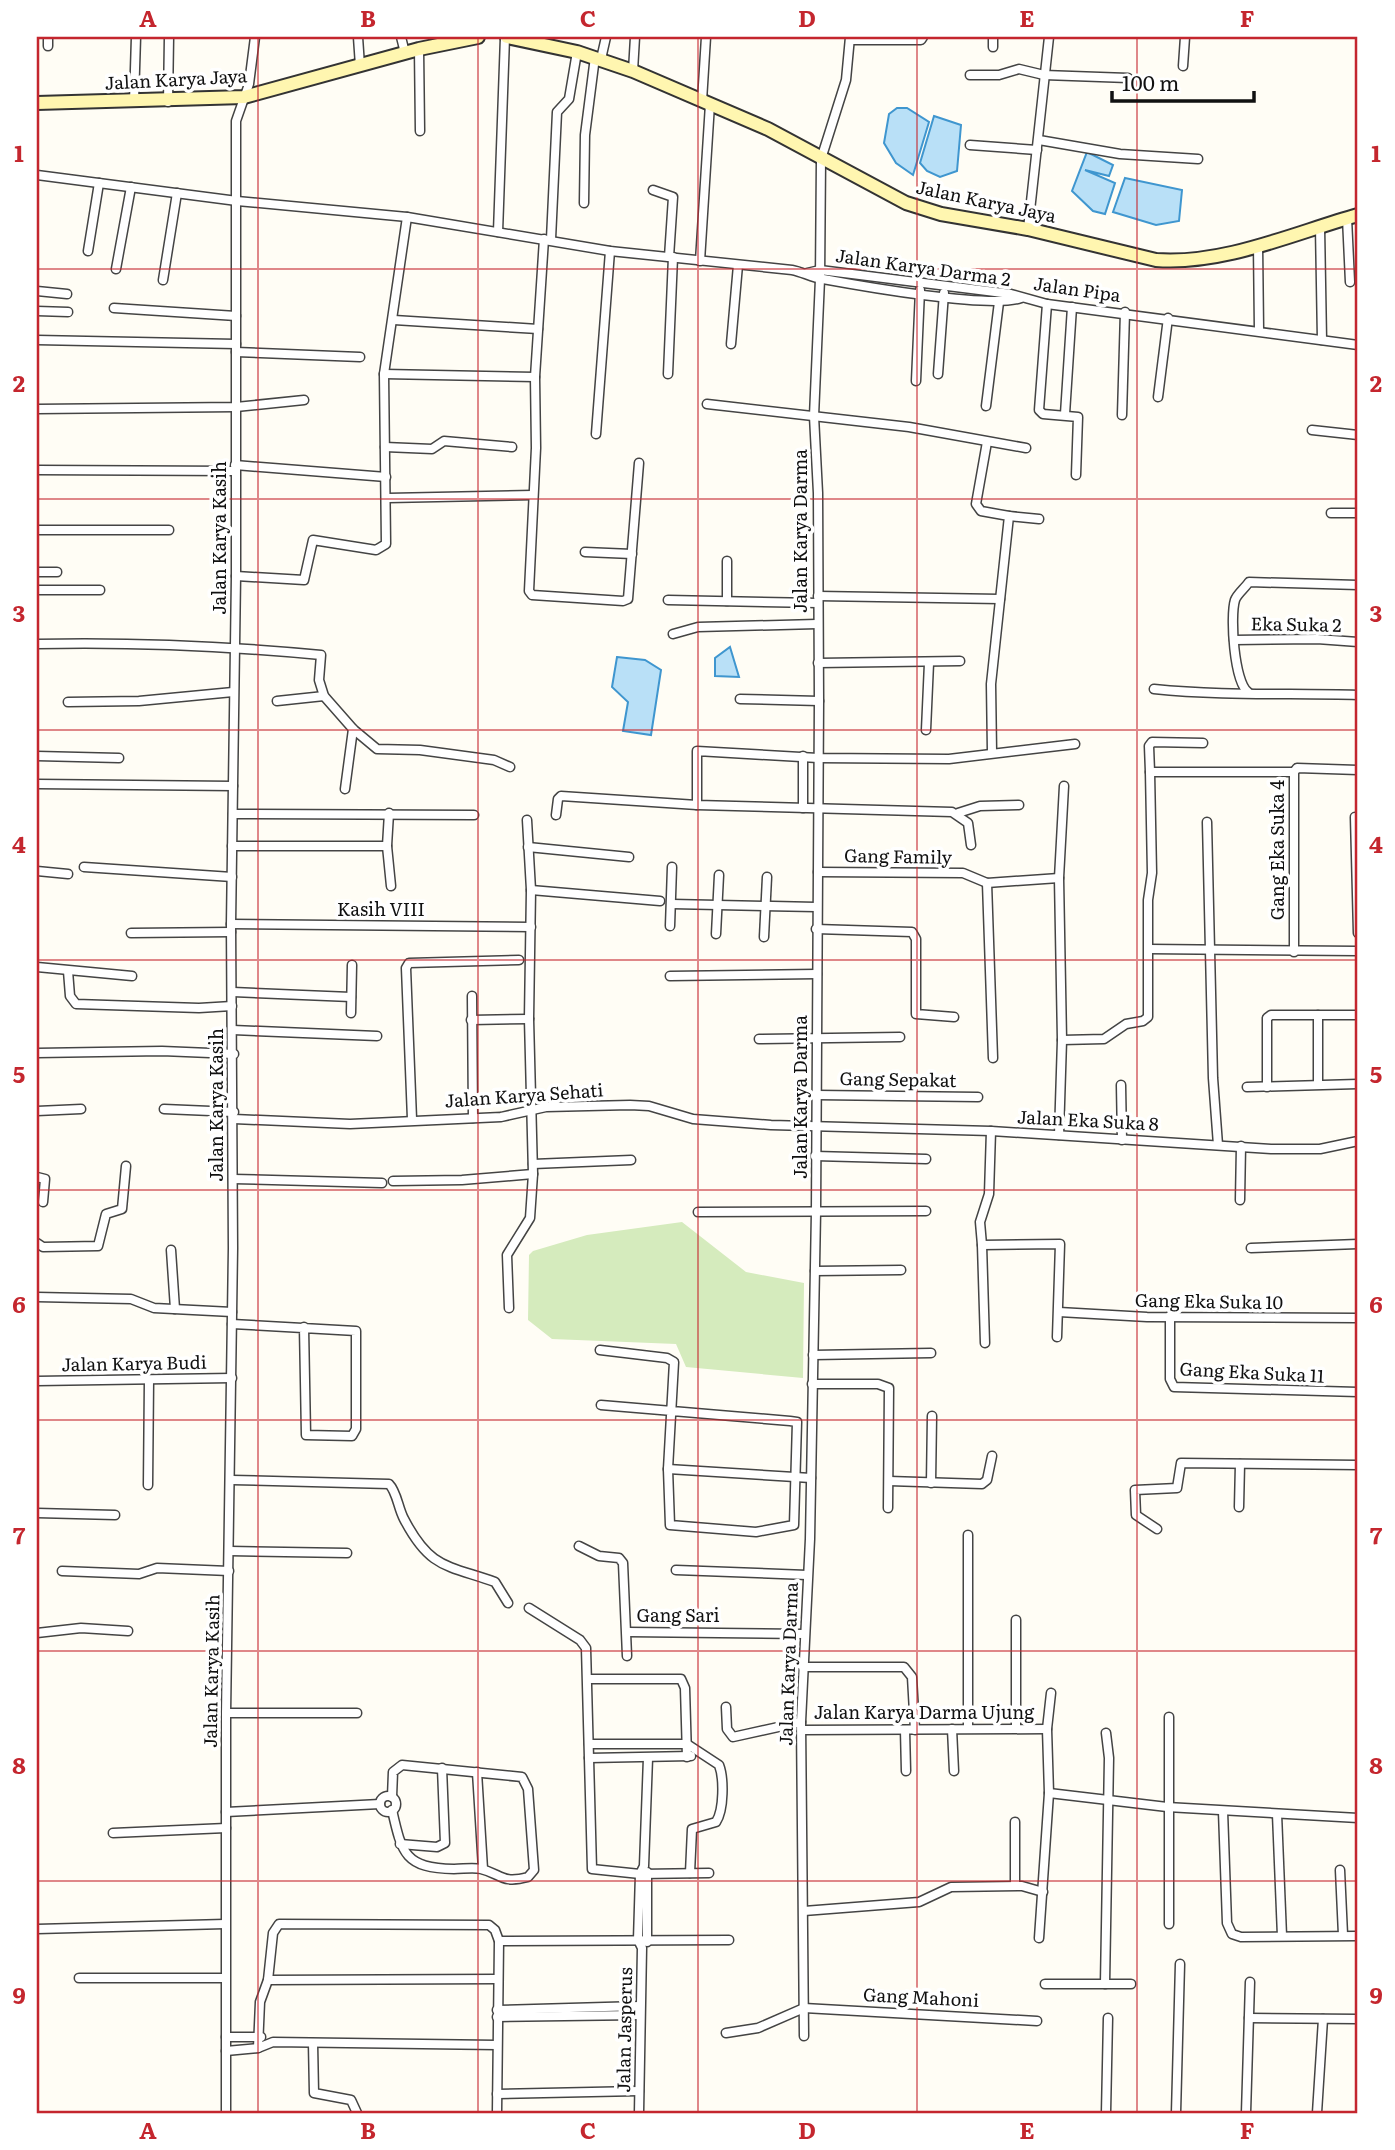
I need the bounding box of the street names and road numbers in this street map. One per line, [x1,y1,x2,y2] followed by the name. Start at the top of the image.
[104,61,248,96] street label: Jalan Karya Jaya
[914,172,1059,229] street label: Jalan Karya Jaya
[834,241,1012,292] street label: Jalan Karya Darma 2
[1032,269,1123,308] street label: Jalan Pipa
[786,449,813,613] street label: Jalan Karya Darma
[205,461,232,615] street label: Jalan Karya Kasih
[1250,609,1342,638] street label: Eka Suka 2
[1263,780,1290,920] street label: Gang Eka Suka 4
[844,841,953,870] street label: Gang Family
[337,895,425,922] street label: Kasih VIII
[786,1015,813,1179] street label: Jalan Karya Darma
[202,1028,229,1182] street label: Jalan Karya Kasih
[839,1064,957,1093] street label: Gang Sepakat
[444,1075,604,1114] street label: Jalan Karya Sehati
[1017,1102,1160,1137] street label: Jalan Eka Suka 8
[1135,1286,1283,1315] street label: Gang Eka Suka 10
[61,1348,207,1377] street label: Jalan Karya Budi
[1179,1354,1325,1389] street label: Gang Eka Suka 11
[771,1581,804,1746] street label: Jalan Karya Darma
[196,1594,225,1748] street label: Jalan Karya Kasih
[636,1601,720,1628] street label: Gang Sari
[814,1698,1035,1725] street label: Jalan Karya Darma Ujung
[609,1967,638,2093] street label: Jalan Jasperus
[862,1980,980,2013] street label: Gang Mahoni

